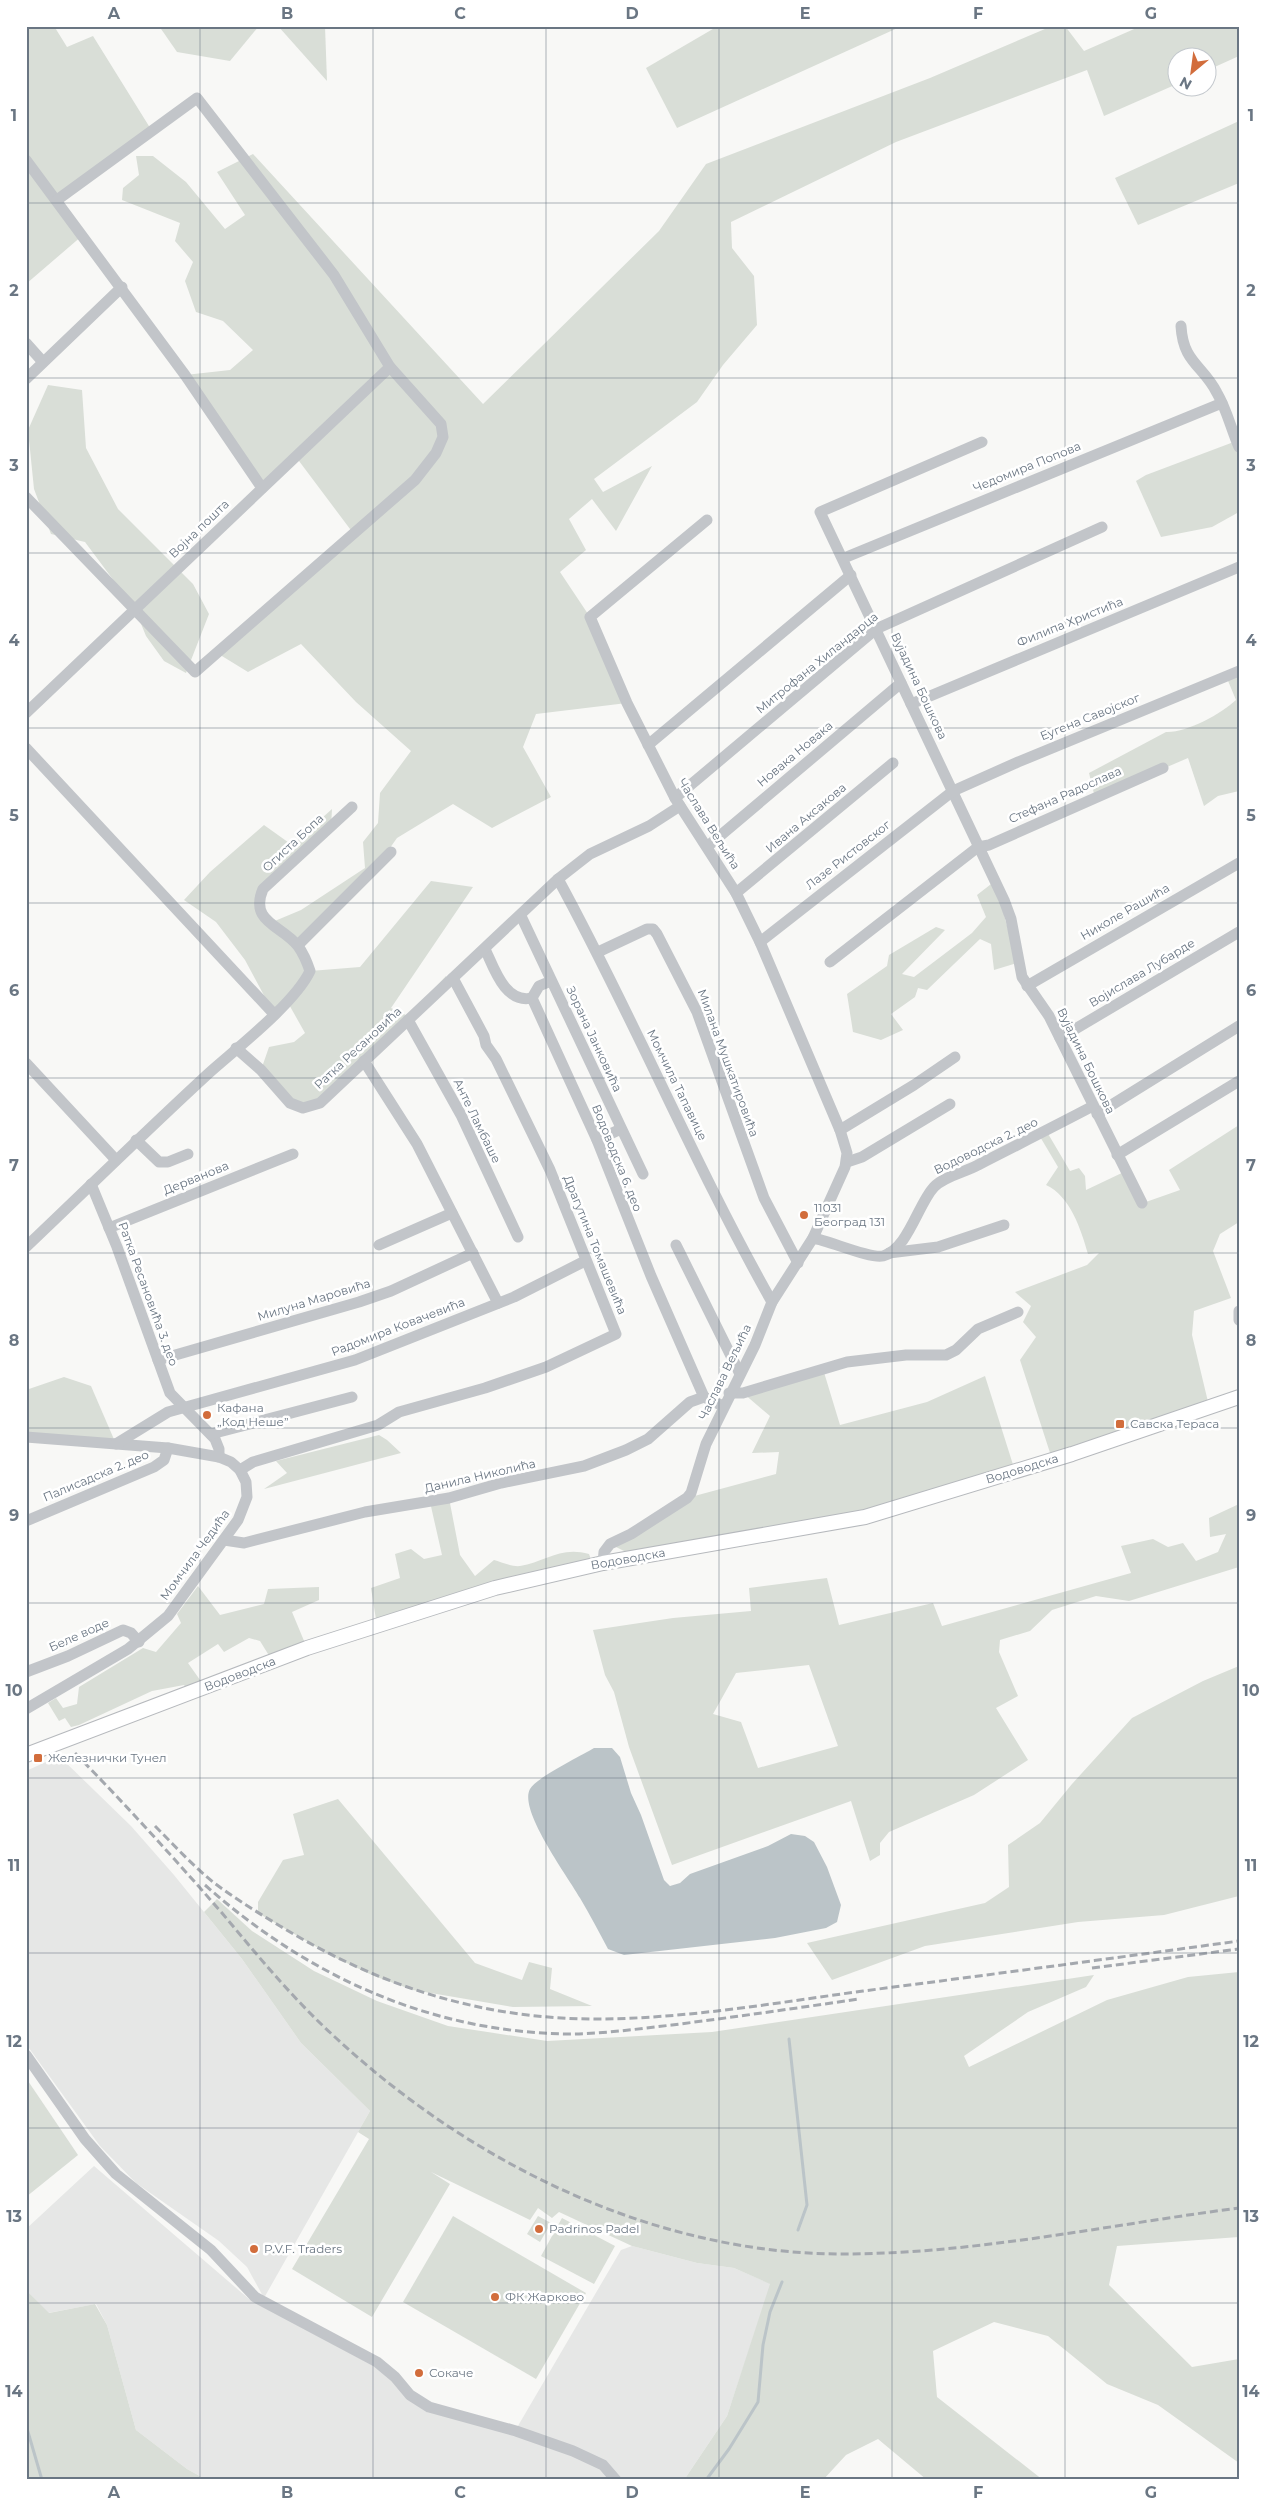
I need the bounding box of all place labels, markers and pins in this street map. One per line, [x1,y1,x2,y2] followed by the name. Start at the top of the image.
[814,1200,885,1229] place label: 11031 Београд 131
[798,1209,810,1221] marker: 11031 Београд 131
[217,1400,289,1429] place label: Кафана „Код Неше”
[201,1409,213,1421] marker: Кафана „Код Неше”
[1130,1416,1219,1431] place label: Савска Тераса
[1114,1418,1126,1430] marker: Савска Тераса
[48,1750,167,1765] place label: Железнички Тунел
[32,1752,44,1764] marker: Железнички Тунел
[549,2221,639,2236] place label: Padrinos Padel
[533,2223,545,2235] marker: Padrinos Padel
[264,2241,342,2256] place label: P.V.F. Traders
[248,2243,260,2255] marker: P.V.F. Traders
[505,2289,584,2304] place label: ФК Жарково
[489,2291,501,2303] marker: ФК Жарково
[429,2365,473,2380] place label: Сокаче
[413,2367,425,2379] marker: Сокаче

